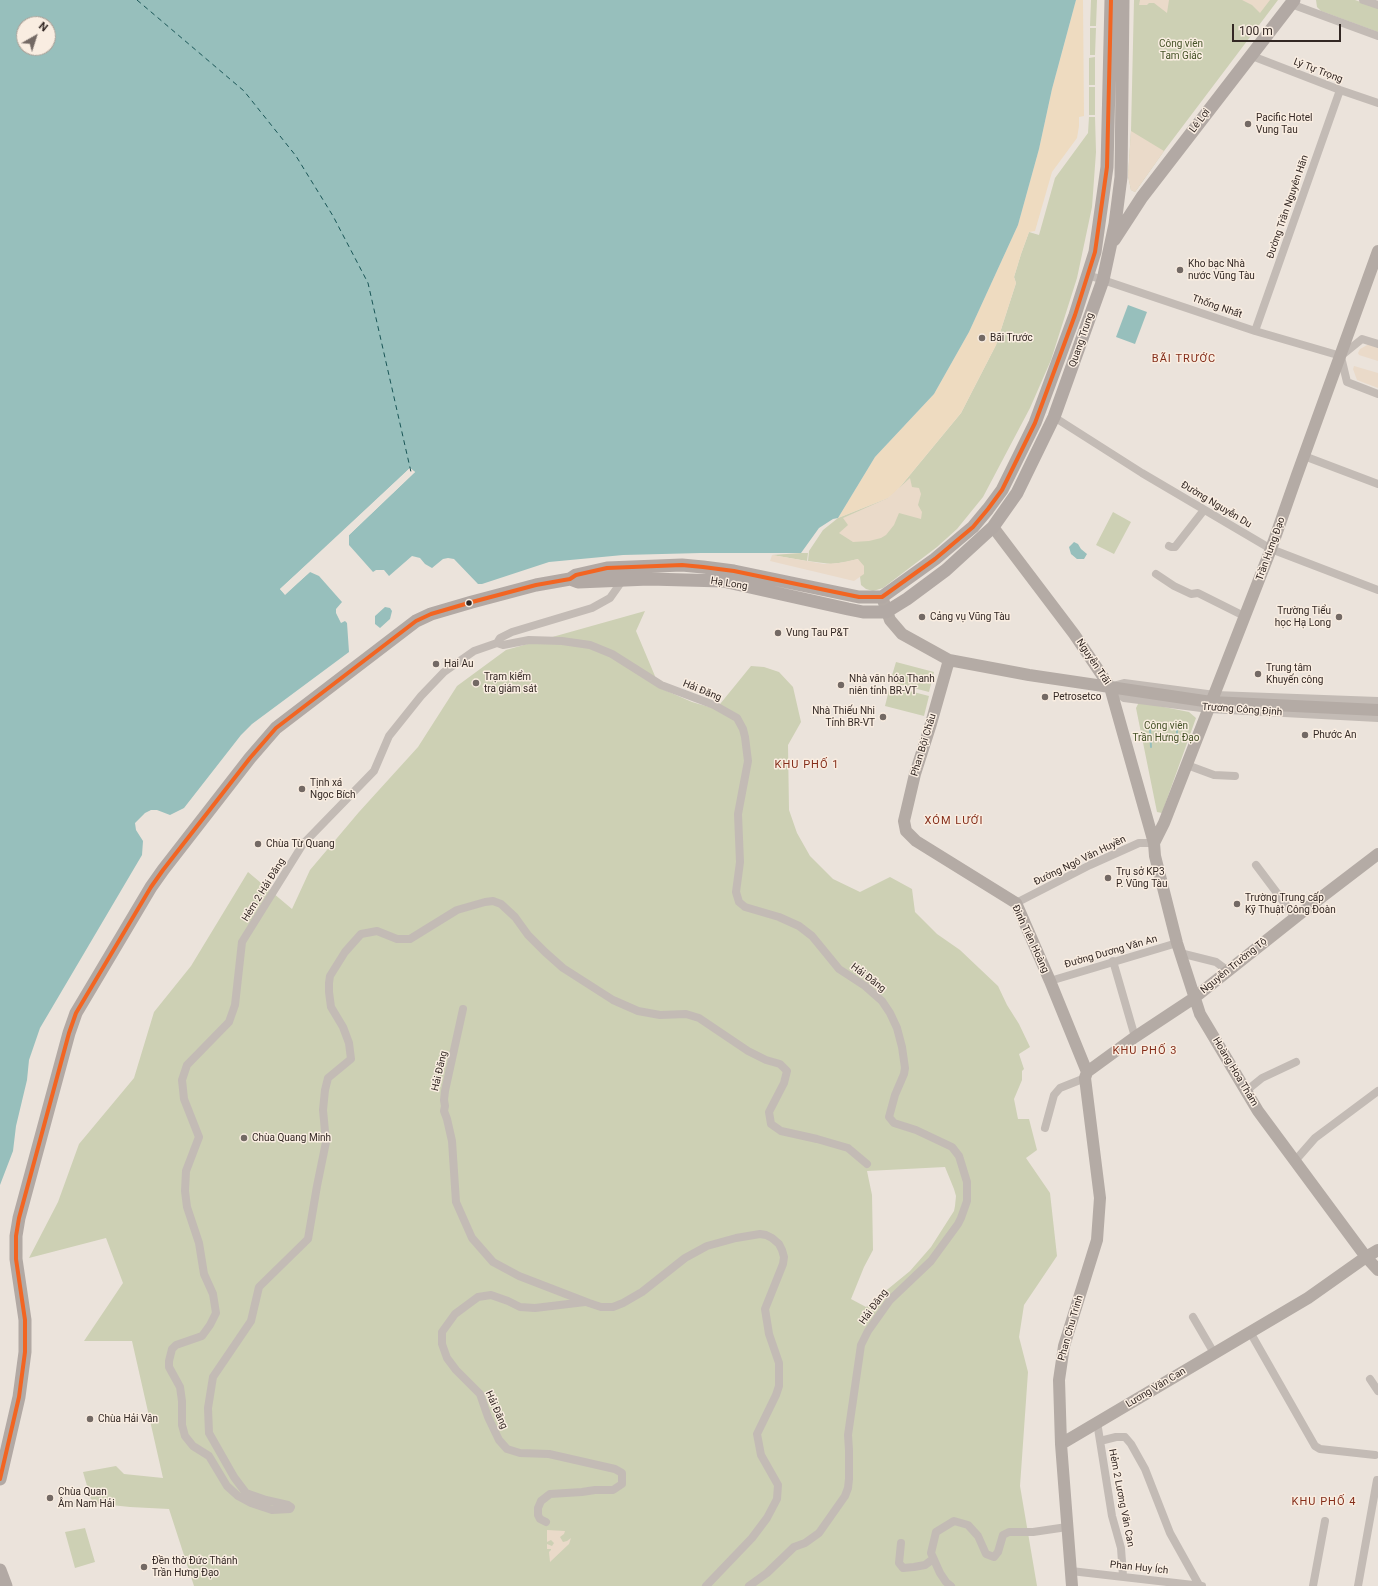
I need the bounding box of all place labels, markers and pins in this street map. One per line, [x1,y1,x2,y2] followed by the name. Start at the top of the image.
[1256,112,1312,136] place label: Pacific Hotel Vung Tau
[1243,119,1253,129] marker: Pacific Hotel Vung Tau
[1188,258,1255,282] place label: Kho bạc Nhà nước Vũng Tàu
[1175,265,1185,275] marker: Kho bạc Nhà nước Vũng Tàu
[990,332,1033,344] place label: Bãi Trước
[977,333,987,343] marker: Bãi Trước
[464,598,474,608] unlabelled marker
[1275,605,1331,628] place label: Trường Tiểu học Hạ Long
[930,611,1010,623] place label: Cảng vụ Vũng Tàu
[917,612,927,622] marker: Cảng vụ Vũng Tàu
[1334,612,1344,622] marker: Trường Tiểu học Hạ Long
[786,627,849,639] place label: Vung Tau P&T
[773,628,783,638] marker: Vung Tau P&T
[444,658,473,670] place label: Hai Au
[431,659,441,669] marker: Hai Au
[1266,662,1323,686] place label: Trung tâm Khuyến công
[1253,669,1263,679] marker: Trung tâm Khuyến công
[484,671,537,694] place label: Trạm kiểm tra giám sát
[849,673,935,696] place label: Nhà văn hóa Thanh niên tỉnh BR-VT
[471,678,481,688] marker: Trạm kiểm tra giám sát
[836,680,846,690] marker: Nhà văn hóa Thanh niên tỉnh BR-VT
[1053,691,1101,703] place label: Petrosetco
[1040,692,1050,702] marker: Petrosetco
[812,705,875,728] place label: Nhà Thiếu Nhi Tỉnh BR-VT
[878,712,888,722] marker: Nhà Thiếu Nhi Tỉnh BR-VT
[1313,729,1356,741] place label: Phước An
[1300,730,1310,740] marker: Phước An
[310,777,356,800] place label: Tịnh xá Ngọc Bích
[297,784,307,794] marker: Tịnh xá Ngọc Bích
[266,838,335,850] place label: Chùa Từ Quang
[253,839,263,849] marker: Chùa Từ Quang
[1116,866,1168,890] place label: Trụ sở KP3 P. Vũng Tàu
[1103,873,1113,883] marker: Trụ sở KP3 P. Vũng Tàu
[1245,892,1336,916] place label: Trường Trung cấp Kỹ Thuật Công Đoàn
[1232,899,1242,909] marker: Trường Trung cấp Kỹ Thuật Công Đoàn
[252,1132,331,1144] place label: Chùa Quang Minh
[239,1133,249,1143] marker: Chùa Quang Minh
[98,1413,158,1425] place label: Chùa Hải Vân
[85,1414,95,1424] marker: Chùa Hải Vân
[58,1486,115,1510] place label: Chùa Quan Âm Nam Hải
[45,1493,55,1503] marker: Chùa Quan Âm Nam Hải
[152,1555,238,1578] place label: Đền thờ Đức Thánh Trần Hưng Đạo
[139,1562,149,1572] marker: Đền thờ Đức Thánh Trần Hưng Đạo

